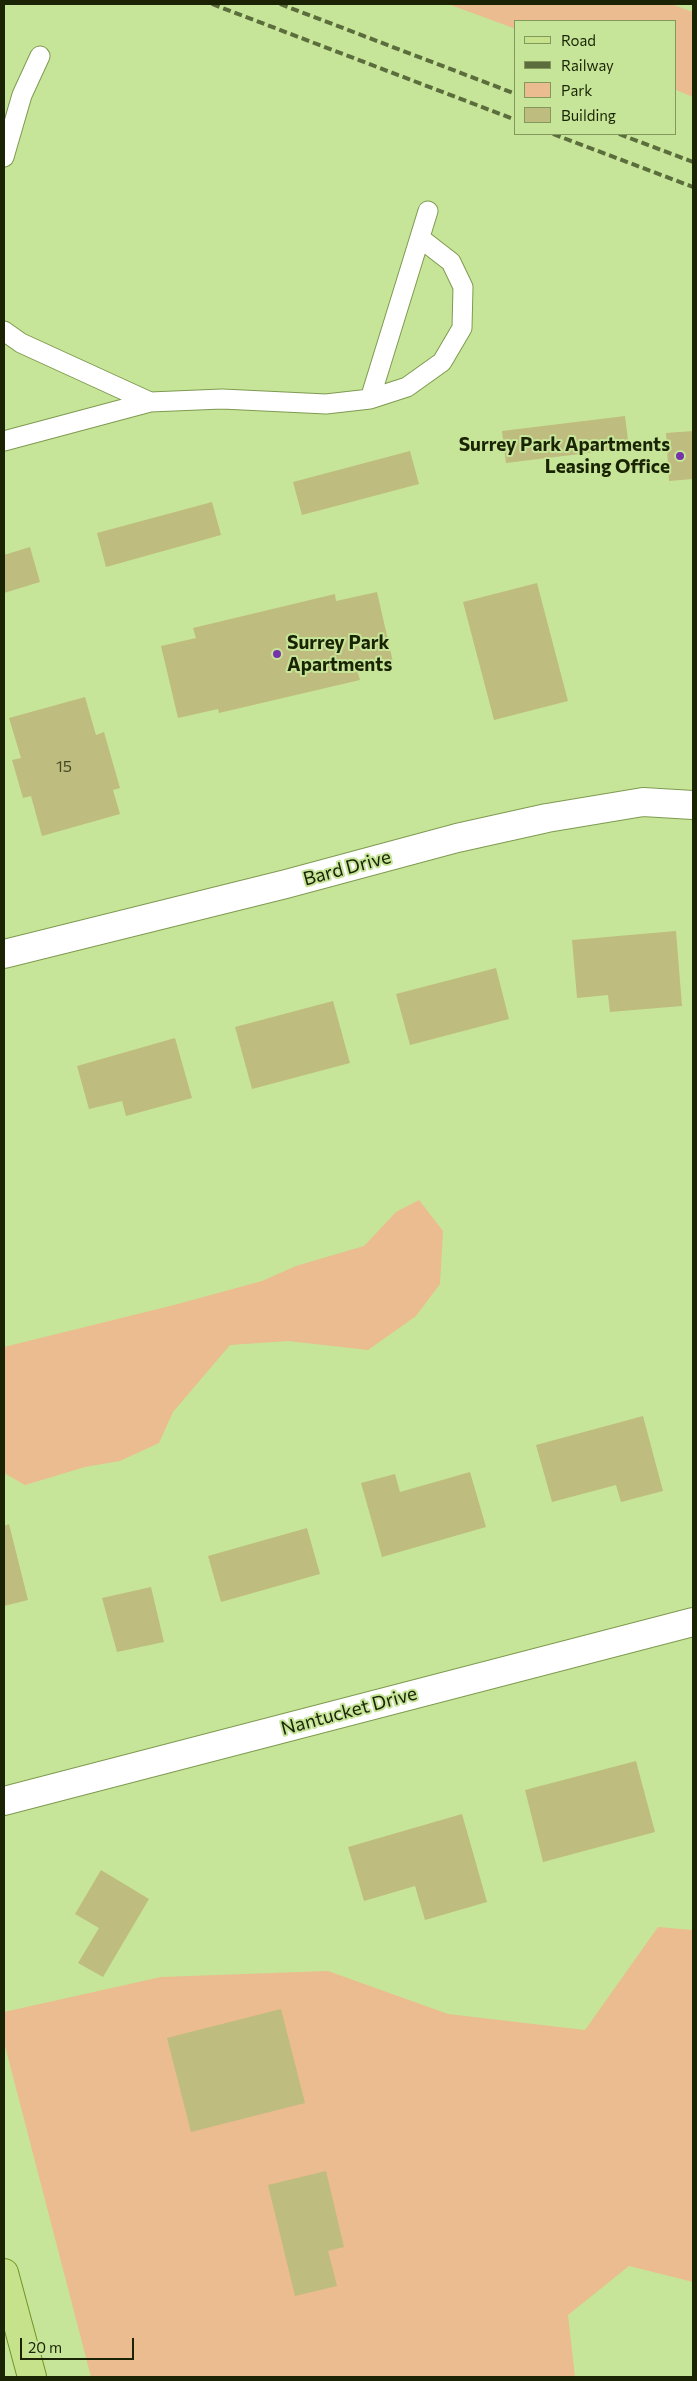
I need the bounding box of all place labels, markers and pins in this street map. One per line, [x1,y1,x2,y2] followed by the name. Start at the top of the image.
[459,434,670,478] place label: Surrey Park Apartments Leasing Office
[674,450,686,462] marker: Surrey Park Apartments Leasing Office
[287,632,392,676] place label: Surrey Park Apartments
[271,648,283,660] marker: Surrey Park Apartments

